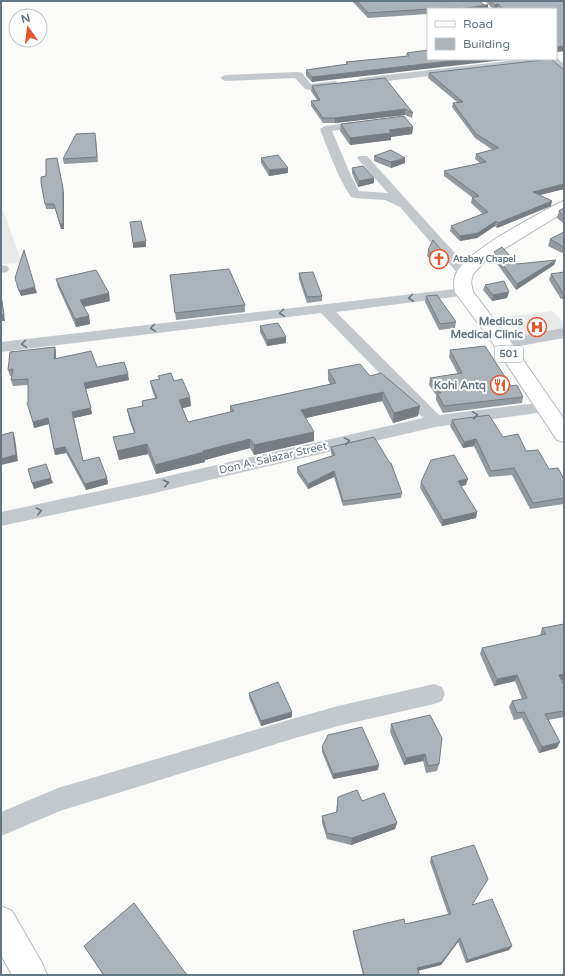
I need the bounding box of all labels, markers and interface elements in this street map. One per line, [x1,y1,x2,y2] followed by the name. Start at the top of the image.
[8,8,48,48] north arrow
[427,8,557,60] legend
[20,11,32,26] text: N
[463,17,493,31] text: Road
[463,37,510,51] text: Building
[428,248,450,270] church icon: Atabay Chapel
[453,254,516,265] place label: Atabay Chapel
[408,293,414,302] one-way arrow
[279,309,285,318] one-way arrow
[451,315,524,341] place label: Medicus Medical Clinic
[526,316,548,338] hospital icon: Medicus Medical Clinic
[150,324,156,333] one-way arrow
[21,339,27,348] one-way arrow
[495,346,523,362] road number: 501
[489,374,511,396] restaurant icon: Kohi Antq
[434,379,486,393] place label: Kohi Antq
[472,411,478,420] one-way arrow
[344,438,351,446] one-way arrow
[218,439,328,477] street label: Don A. Salazar Street
[163,480,169,488] one-way arrow
[36,507,42,515] one-way arrow

